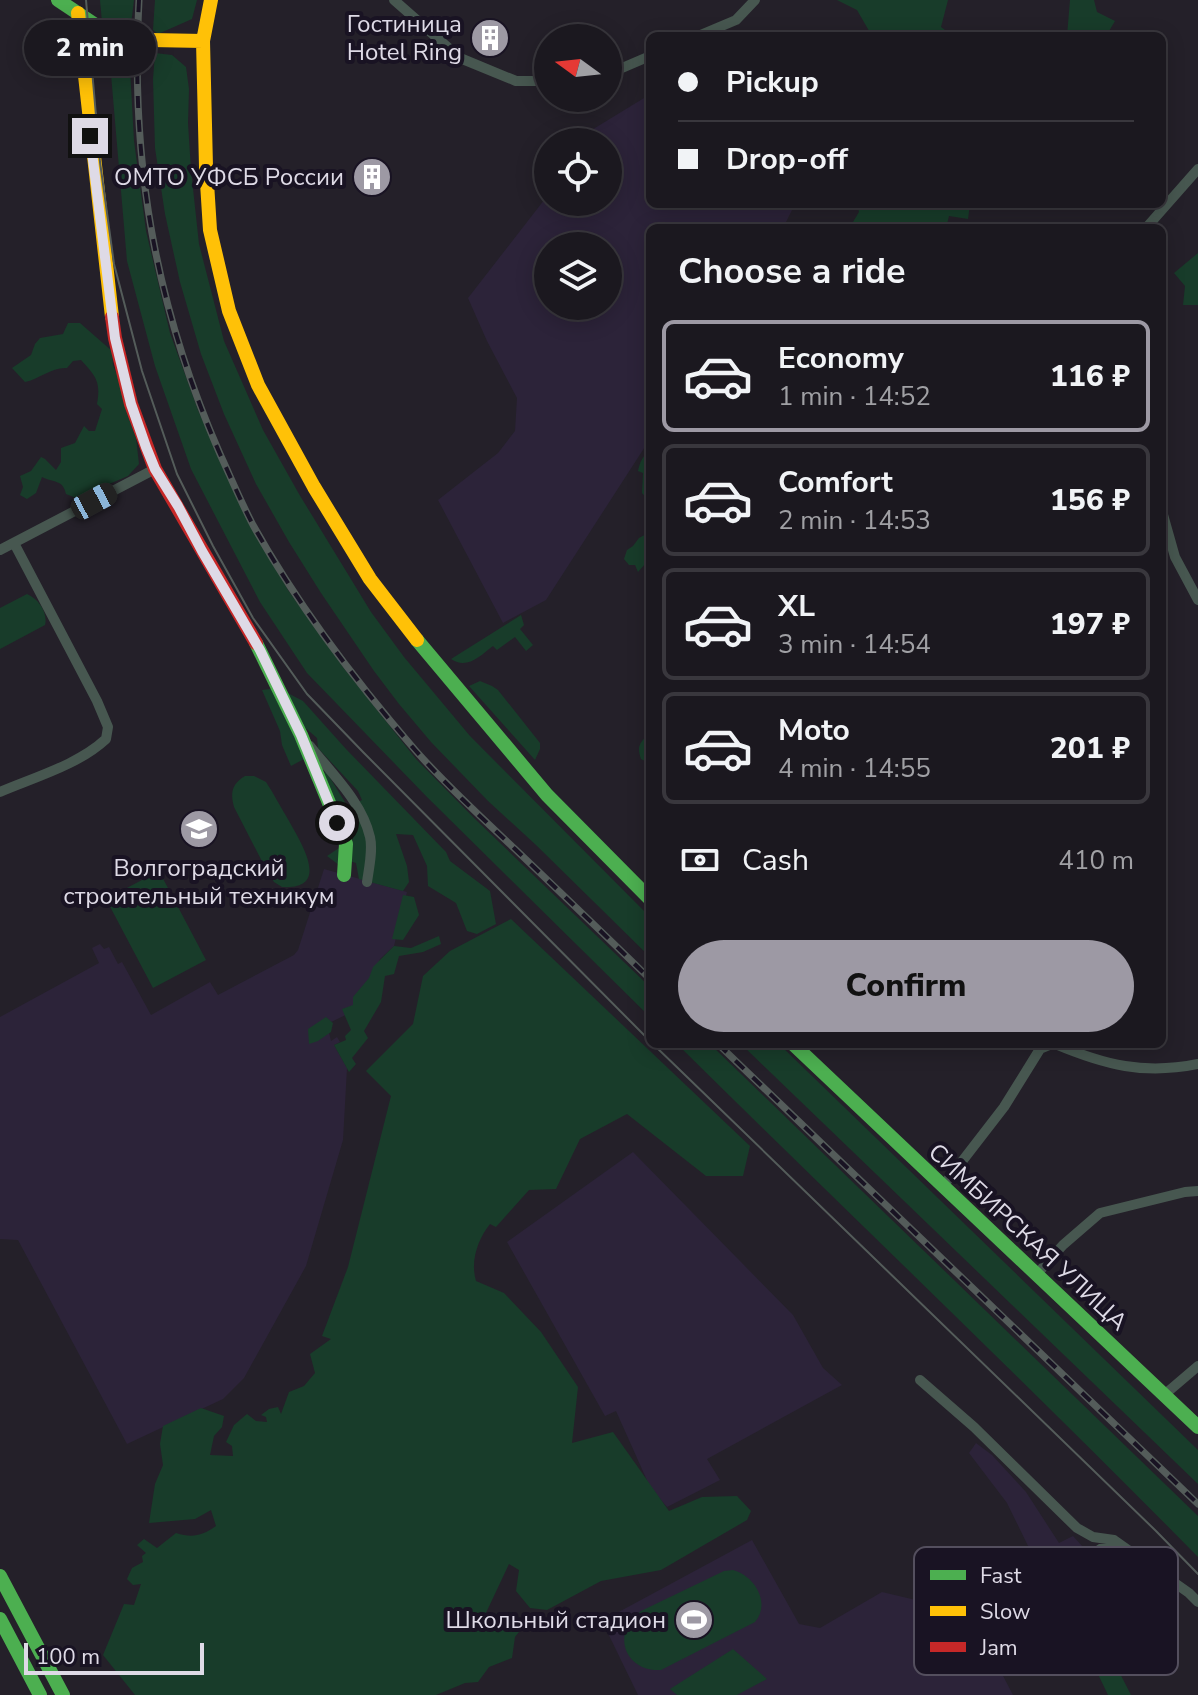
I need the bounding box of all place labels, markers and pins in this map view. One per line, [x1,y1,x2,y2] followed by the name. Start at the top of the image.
[347,8,462,68] place label: Гостиница Hotel Ring
[469,17,511,59] building icon: Гостиница Hotel Ring
[351,156,393,198] building icon: ОМТО УФСБ России
[114,161,344,193] place label: ОМТО УФСБ России
[178,808,220,850] school or university icon: Волгоградский строительный техникум
[63,852,335,912] place label: Волгоградский строительный техникум
[673,1599,715,1641] sports icon: Школьный стадион
[445,1604,666,1636] place label: Школьный стадион

